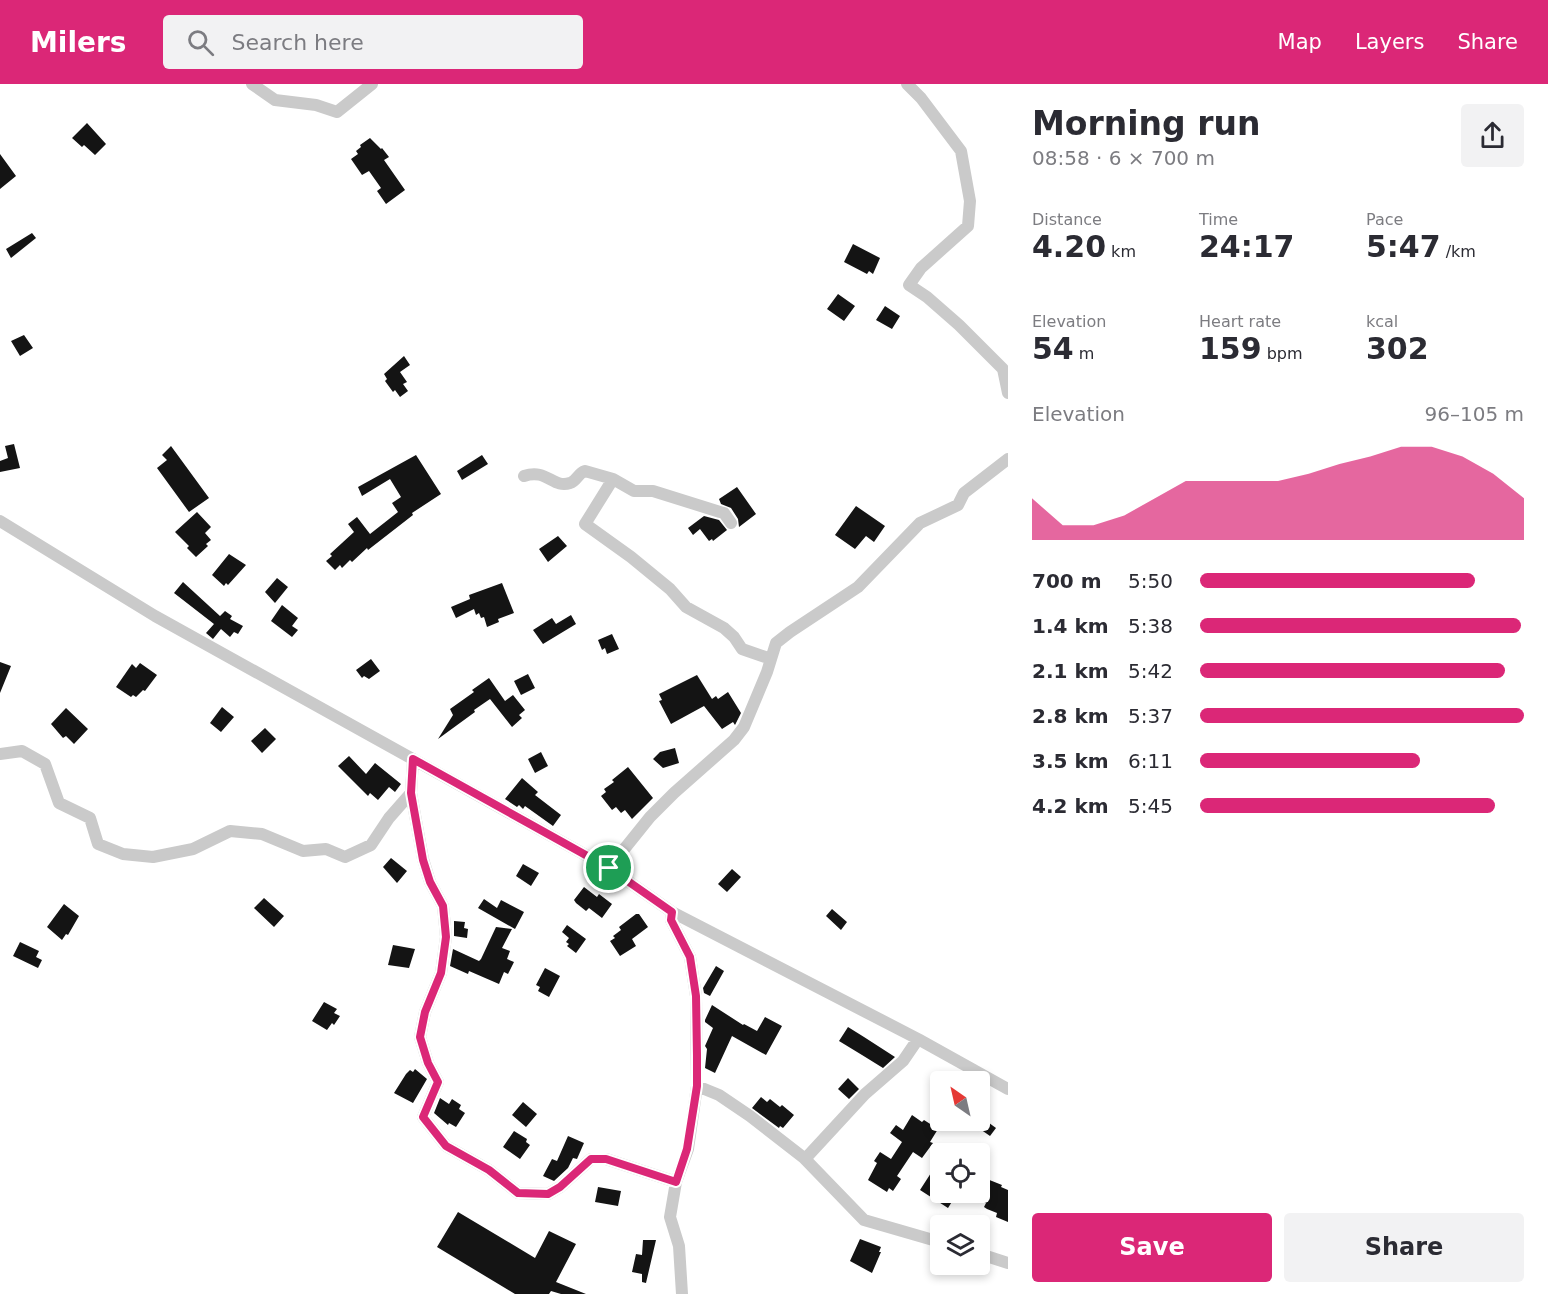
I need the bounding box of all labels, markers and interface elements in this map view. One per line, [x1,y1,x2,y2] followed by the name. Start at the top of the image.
[163,15,583,69] search box
[30,26,127,59] text: Milers
[184,26,217,59] icon: search
[232,30,364,55] text: Search here
[1278,30,1322,54] text: Map
[1355,30,1424,54] text: Layers
[1457,30,1518,54] text: Share
[1032,104,1260,143] text: Morning run
[1461,104,1524,167] button: share
[1032,146,1215,170] text: 08:58 · 6 × 700 m
[1032,210,1102,229] text: Distance
[1199,210,1238,229] text: Time
[1366,210,1403,229] text: Pace
[1032,229,1106,264] text: 4.20
[1199,229,1295,264] text: 24:17
[1366,229,1441,264] text: 5:47
[1106,242,1136,261] text: km
[1441,242,1476,261] text: /km
[1032,312,1106,331] text: Elevation
[1199,312,1281,331] text: Heart rate
[1366,312,1398,331] text: kcal
[1032,331,1074,366] text: 54
[1199,331,1262,366] text: 159
[1366,331,1429,366] text: 302
[1074,344,1094,363] text: m
[1262,344,1303,363] text: bpm
[1032,402,1125,426] text: Elevation
[1425,402,1524,426] text: 96–105 m
[1032,569,1102,593] text: 700 m
[1128,569,1173,593] text: 5:50
[1032,614,1109,638] text: 1.4 km
[1128,614,1173,638] text: 5:38
[1032,659,1109,683] text: 2.1 km
[1128,659,1173,683] text: 5:42
[1032,704,1109,728] text: 2.8 km
[1128,704,1173,728] text: 5:37
[1032,749,1109,773] text: 3.5 km
[1128,749,1173,773] text: 6:11
[1032,794,1109,818] text: 4.2 km
[1128,794,1173,818] text: 5:45
[583,842,634,893] pin
[592,851,625,884] icon: arrive
[930,1071,990,1131] north arrow
[930,1071,990,1275] map controls
[930,1143,990,1203] button: locate
[1032,1213,1272,1282] button: Save
[1284,1213,1524,1282] button: Share
[930,1215,990,1275] button: layers

